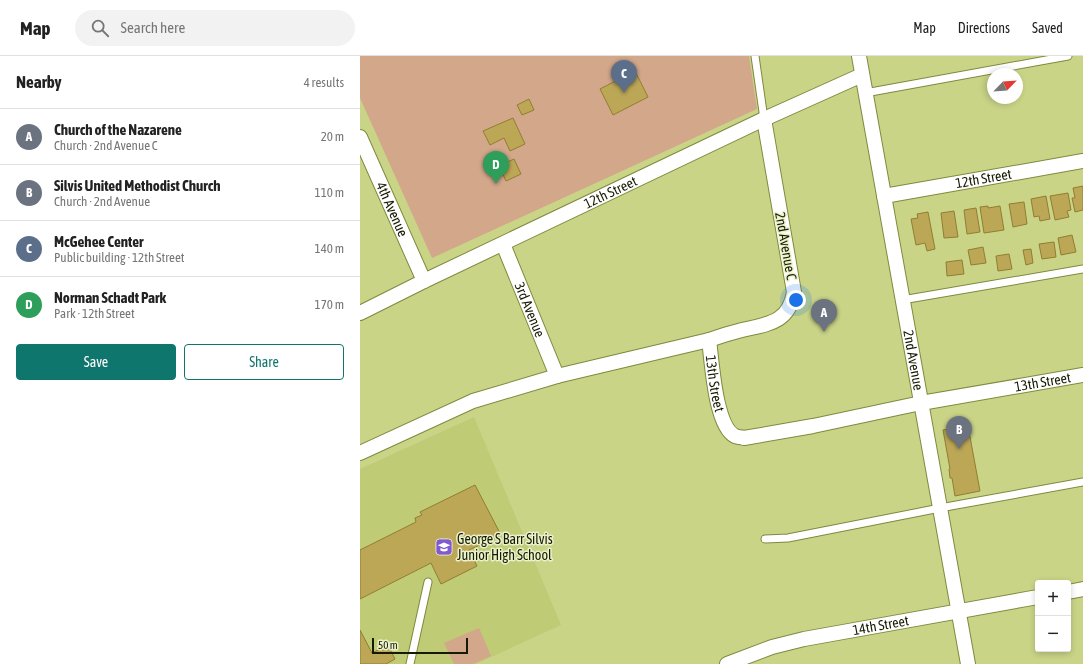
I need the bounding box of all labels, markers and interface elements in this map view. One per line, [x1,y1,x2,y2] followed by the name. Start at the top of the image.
[75,10,355,46] search box
[20,17,51,39] text: Map
[89,17,111,39] icon: search
[121,19,185,36] text: Search here
[913,20,936,36] text: Map
[958,20,1010,36] text: Directions
[1032,20,1063,36] text: Saved
[611,60,637,93] pin: C
[987,68,1023,104] north arrow
[16,72,62,92] text: Nearby
[304,75,344,90] text: 4 results
[54,121,182,138] text: Church of the Nazarene
[26,129,32,144] text: A
[321,129,344,144] text: 20 m
[54,138,158,153] text: Church · 2nd Avenue C
[483,151,509,184] pin: D
[954,166,1013,191] street label: 12th Street
[581,173,639,212] street label: 12th Street
[54,177,220,194] text: Silvis United Methodist Church
[373,179,411,239] street label: 4th Avenue
[26,185,32,200] text: B
[315,185,344,200] text: 110 m
[54,194,150,209] text: Church · 2nd Avenue
[772,211,800,282] street label: 2nd Avenue C
[54,233,143,250] text: McGehee Center
[26,241,32,256] text: C
[315,241,344,256] text: 140 m
[54,250,185,265] text: Public building · 12th Street
[511,280,548,340] street label: 3rd Avenue
[54,289,166,306] text: Norman Schadt Park
[786,290,806,310] your location
[25,297,33,312] text: D
[315,297,344,312] text: 170 m
[811,299,837,332] pin: A
[54,306,135,321] text: Park · 12th Street
[900,329,927,391] street label: 2nd Avenue
[16,344,176,380] button: Save
[184,344,344,380] button: Share
[703,354,728,414] street label: 13th Street
[1013,369,1072,395] street label: 13th Street
[946,416,972,449] pin: B
[457,531,553,563] place label: George S Barr Silvis Junior High School
[434,537,454,557] school or university icon: George S Barr Silvis Junior High School
[1035,580,1071,652] map controls
[1035,580,1071,616] button: +
[851,612,910,638] street label: 14th Street
[1035,616,1071,652] button: −
[372,636,468,655] scale bar
[378,639,398,651] text: 50 m

